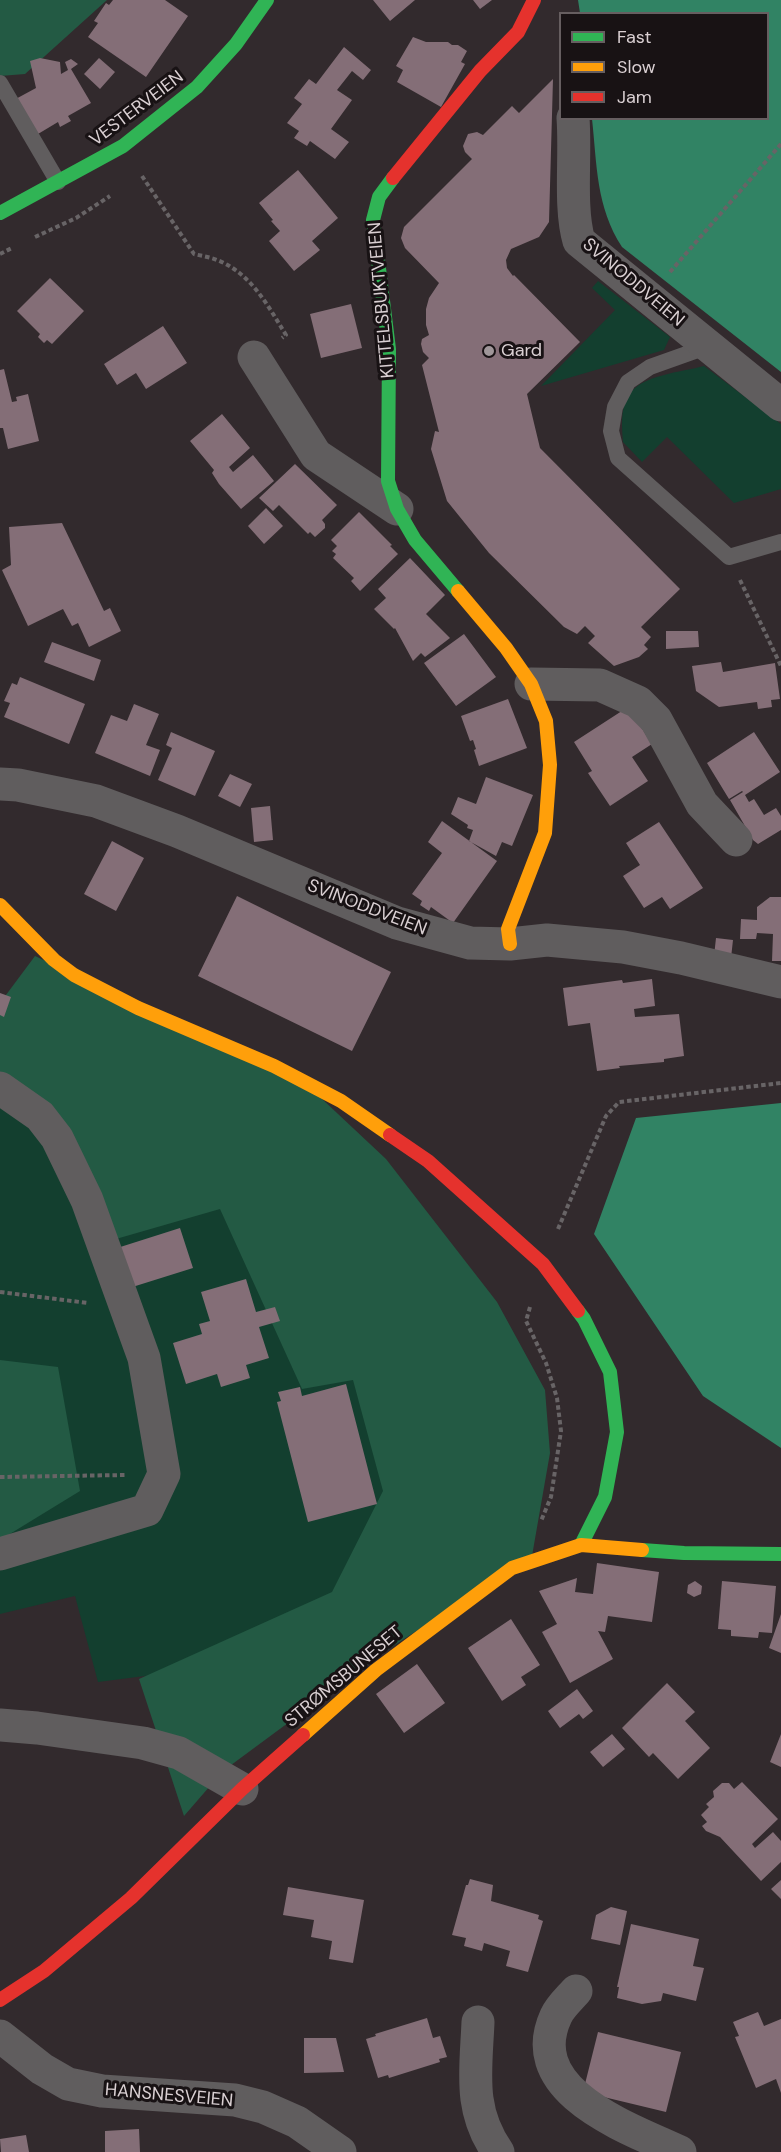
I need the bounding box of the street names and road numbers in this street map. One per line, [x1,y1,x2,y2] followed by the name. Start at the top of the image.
[86,67,188,151] street label: VESTERVEIEN
[364,221,400,379] street label: KITTELSBUKTVEIEN
[578,234,688,332] street label: SVINODDVEIEN
[304,875,430,941] street label: SVINODDVEIEN
[281,1622,407,1732] street label: STRØMSBUNESET
[104,2080,234,2112] street label: HANSNESVEIEN

